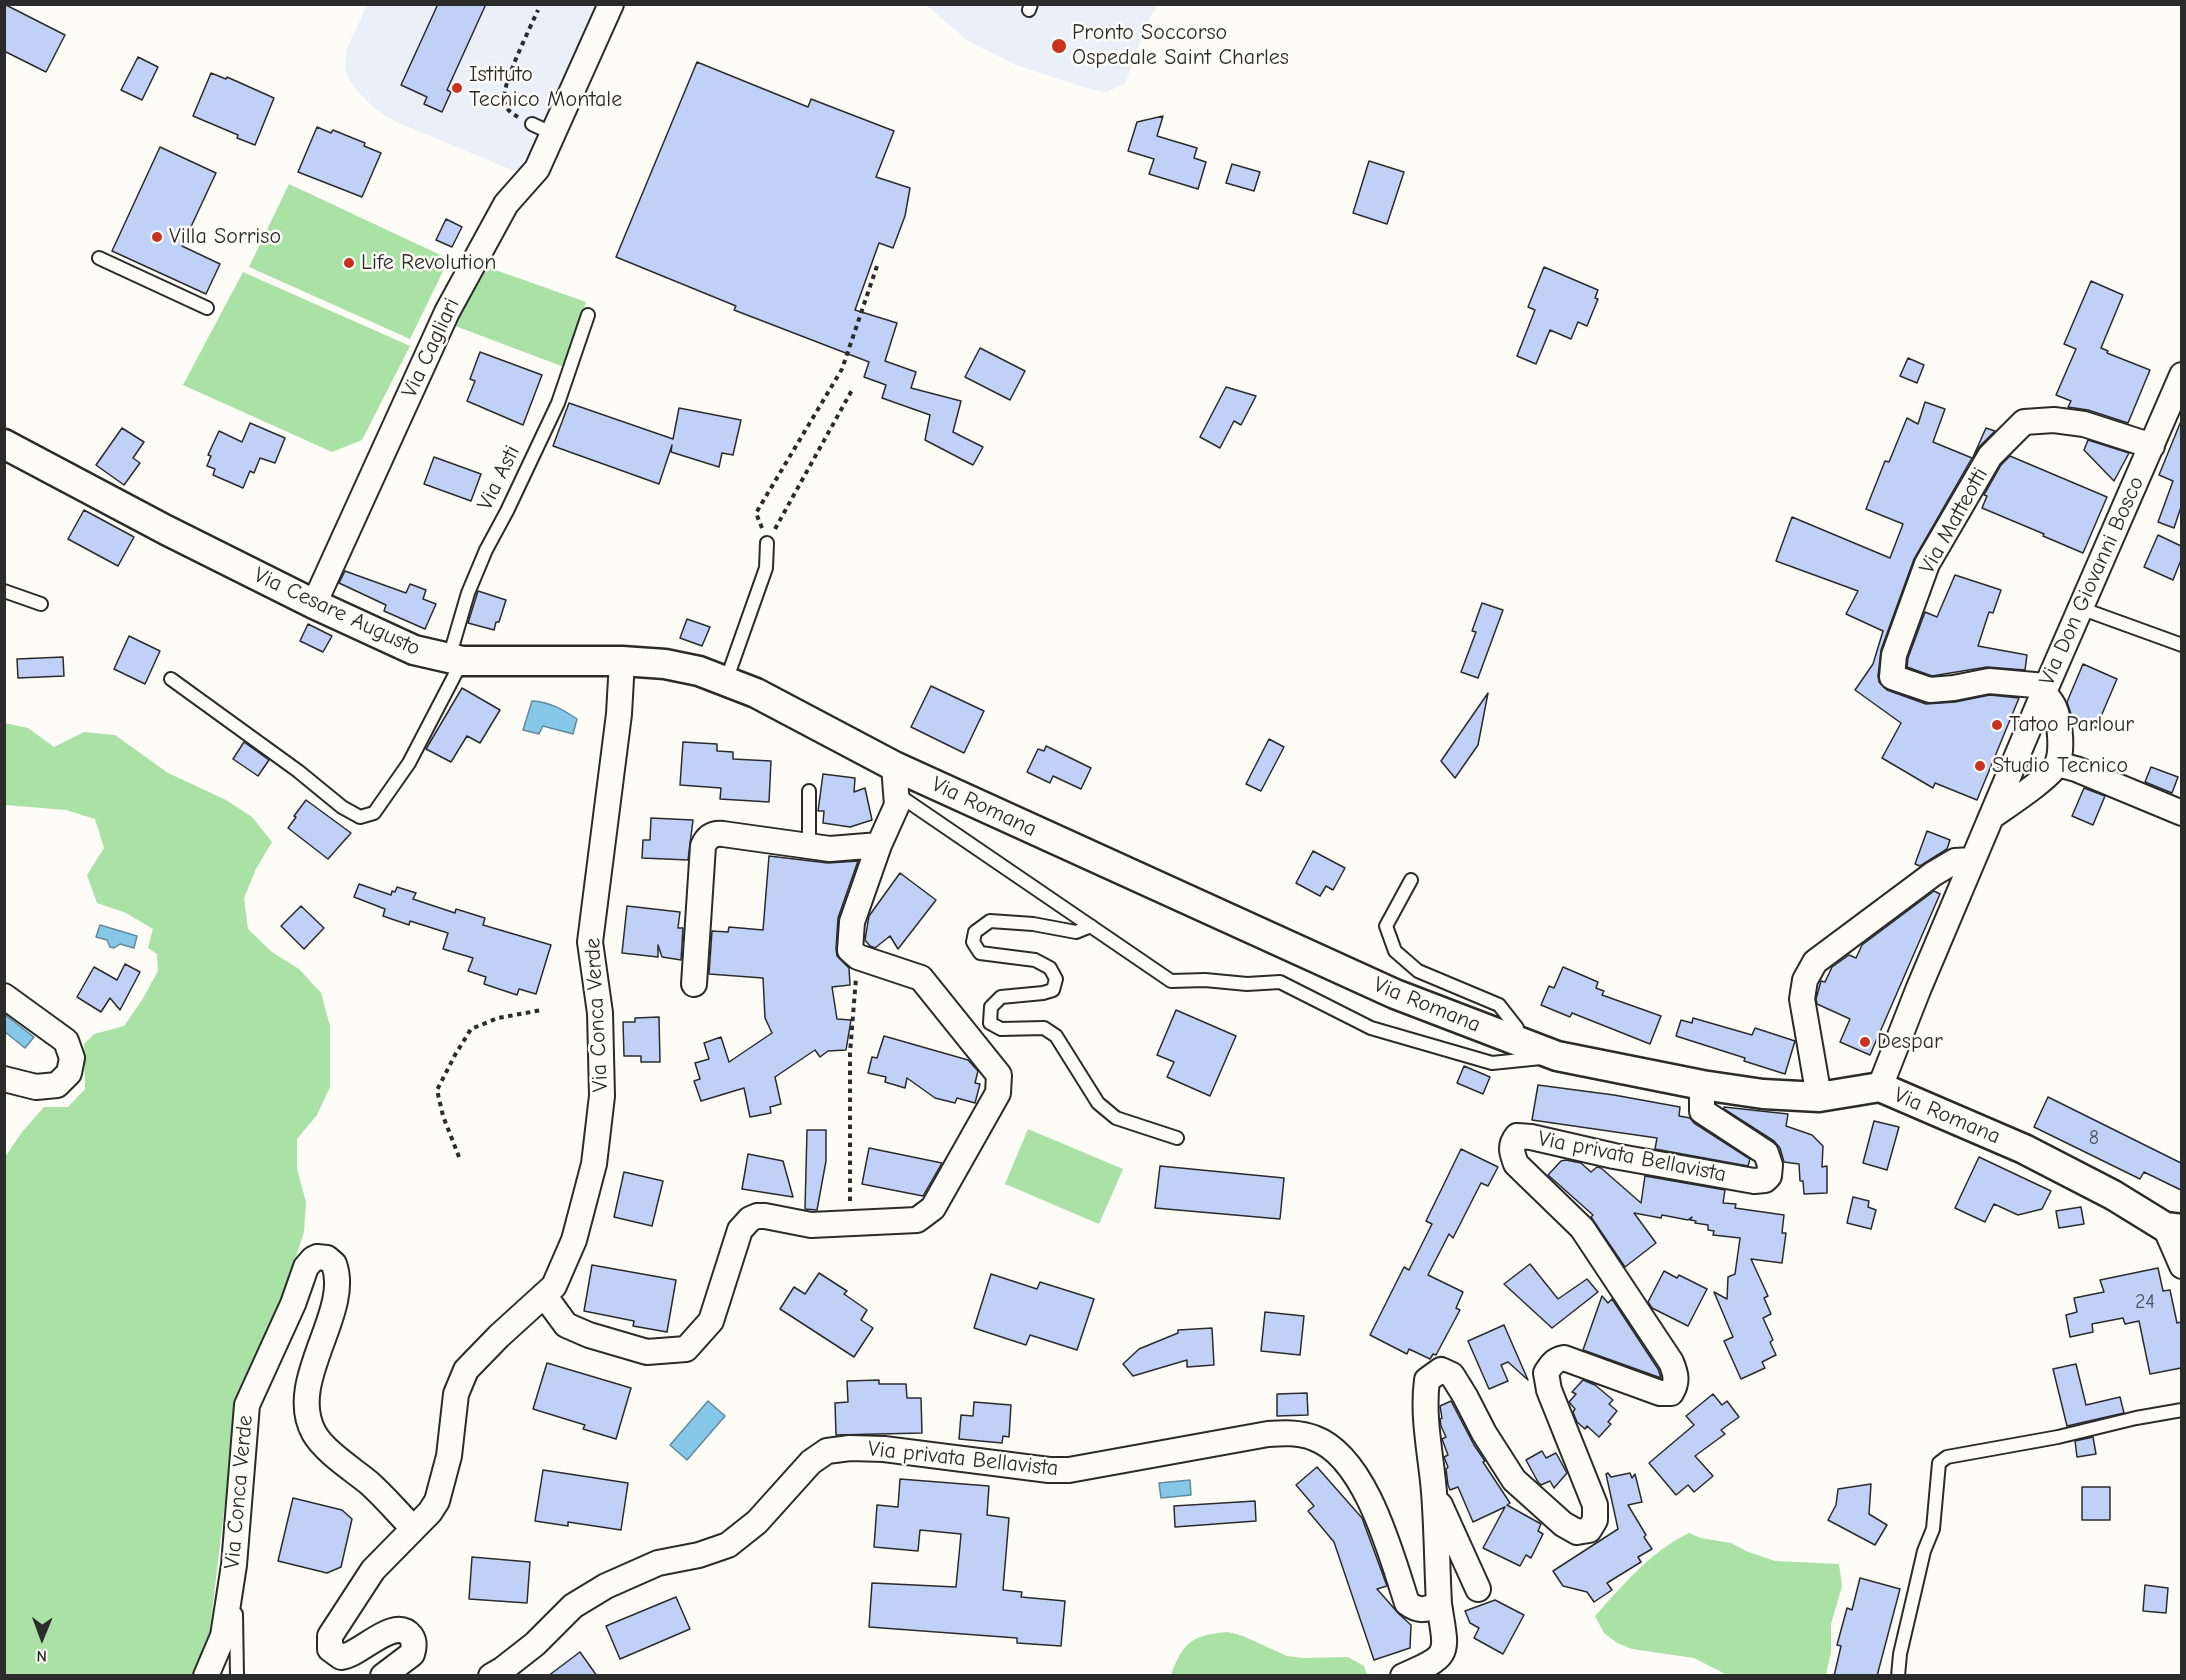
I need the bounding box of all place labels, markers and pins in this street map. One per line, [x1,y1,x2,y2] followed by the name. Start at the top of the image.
[1072,20,1289,72] place label: Pronto Soccorso Ospedale Saint Charles
[1050,37,1068,55] marker: Pronto Soccorso Ospedale Saint Charles
[469,62,622,113] place label: Istituto Tecnico Montale
[450,81,464,95] marker: Istituto Tecnico Montale
[169,224,281,250] place label: Villa Sorriso
[150,230,164,244] marker: Villa Sorriso
[361,250,497,276] place label: Life Revolution
[342,256,356,270] marker: Life Revolution
[2009,712,2134,738] place label: Tatoo Parlour
[1990,718,2004,732] marker: Tatoo Parlour
[1992,753,2128,779] place label: Studio Tecnico
[1973,759,1987,773] marker: Studio Tecnico
[1877,1029,1943,1055] place label: Despar
[1858,1035,1872,1049] marker: Despar

